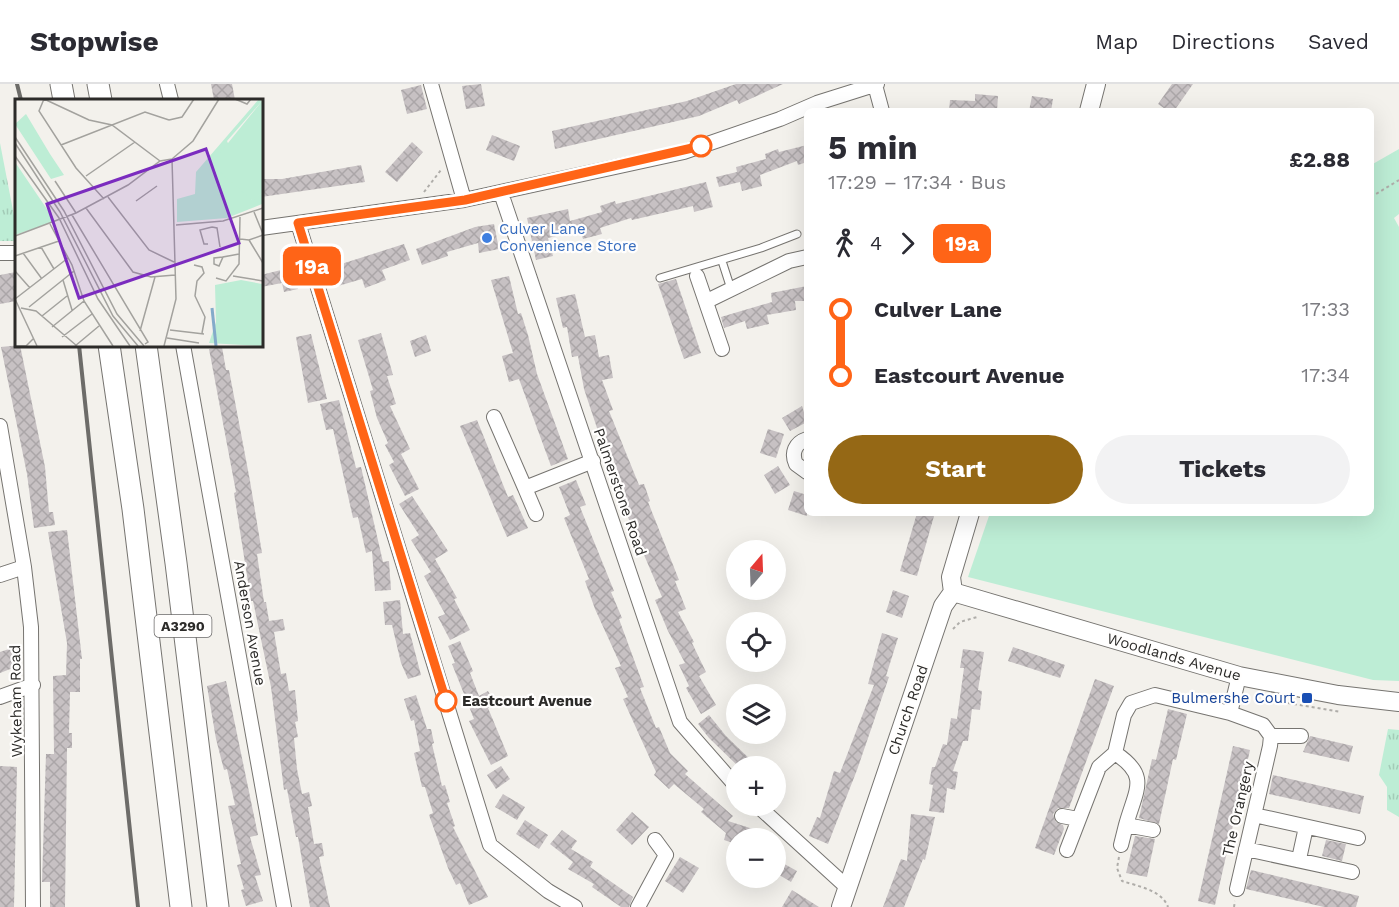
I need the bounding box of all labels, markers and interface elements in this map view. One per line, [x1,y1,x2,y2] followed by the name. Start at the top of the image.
[30,25,159,58] text: Stopwise
[1095,29,1138,54] text: Map
[1171,29,1275,54] text: Directions
[1308,29,1369,54] text: Saved
[15,99,262,346] inset map
[828,128,918,167] text: 5 min
[690,135,712,157] unlabelled marker
[1289,147,1350,172] text: £2.88
[828,170,1006,194] text: 17:29 – 17:34 · Bus
[499,220,637,255] place label: Culver Lane Convenience Store
[828,227,861,260] icon: walk
[891,227,924,260] icon: forward
[480,231,494,245] marker: Culver Lane Convenience Store
[870,231,882,255] text: 4
[945,231,979,256] text: 19a
[278,246,346,285] line badge: 19a
[295,254,329,279] text: 19a
[874,297,1002,322] text: Culver Lane
[1302,297,1350,321] text: 17:33
[874,363,1065,388] text: Eastcourt Avenue
[1301,363,1350,387] text: 17:34
[590,426,650,558] street label: Palmerstone Road
[828,435,1083,504] button: Start
[1095,435,1350,504] button: Tickets
[726,540,786,600] north arrow
[726,540,786,888] map controls
[230,559,270,687] street label: Anderson Avenue
[726,612,786,672] button: locate
[154,615,212,637] road number: A3290
[1105,629,1243,685] street label: Woodlands Avenue
[6,644,26,758] street label: Wykeham Road
[884,663,932,757] street label: Church Road
[726,684,786,744] button: layers
[1171,689,1296,707] place label: Bulmershe Court
[435,690,457,712] marker: Eastcourt Avenue
[1300,691,1314,705] marker: Bulmershe Court
[462,692,592,710] place label: Eastcourt Avenue
[726,756,786,816] button: +
[1218,759,1258,858] street label: The Orangery
[726,828,786,888] button: −

